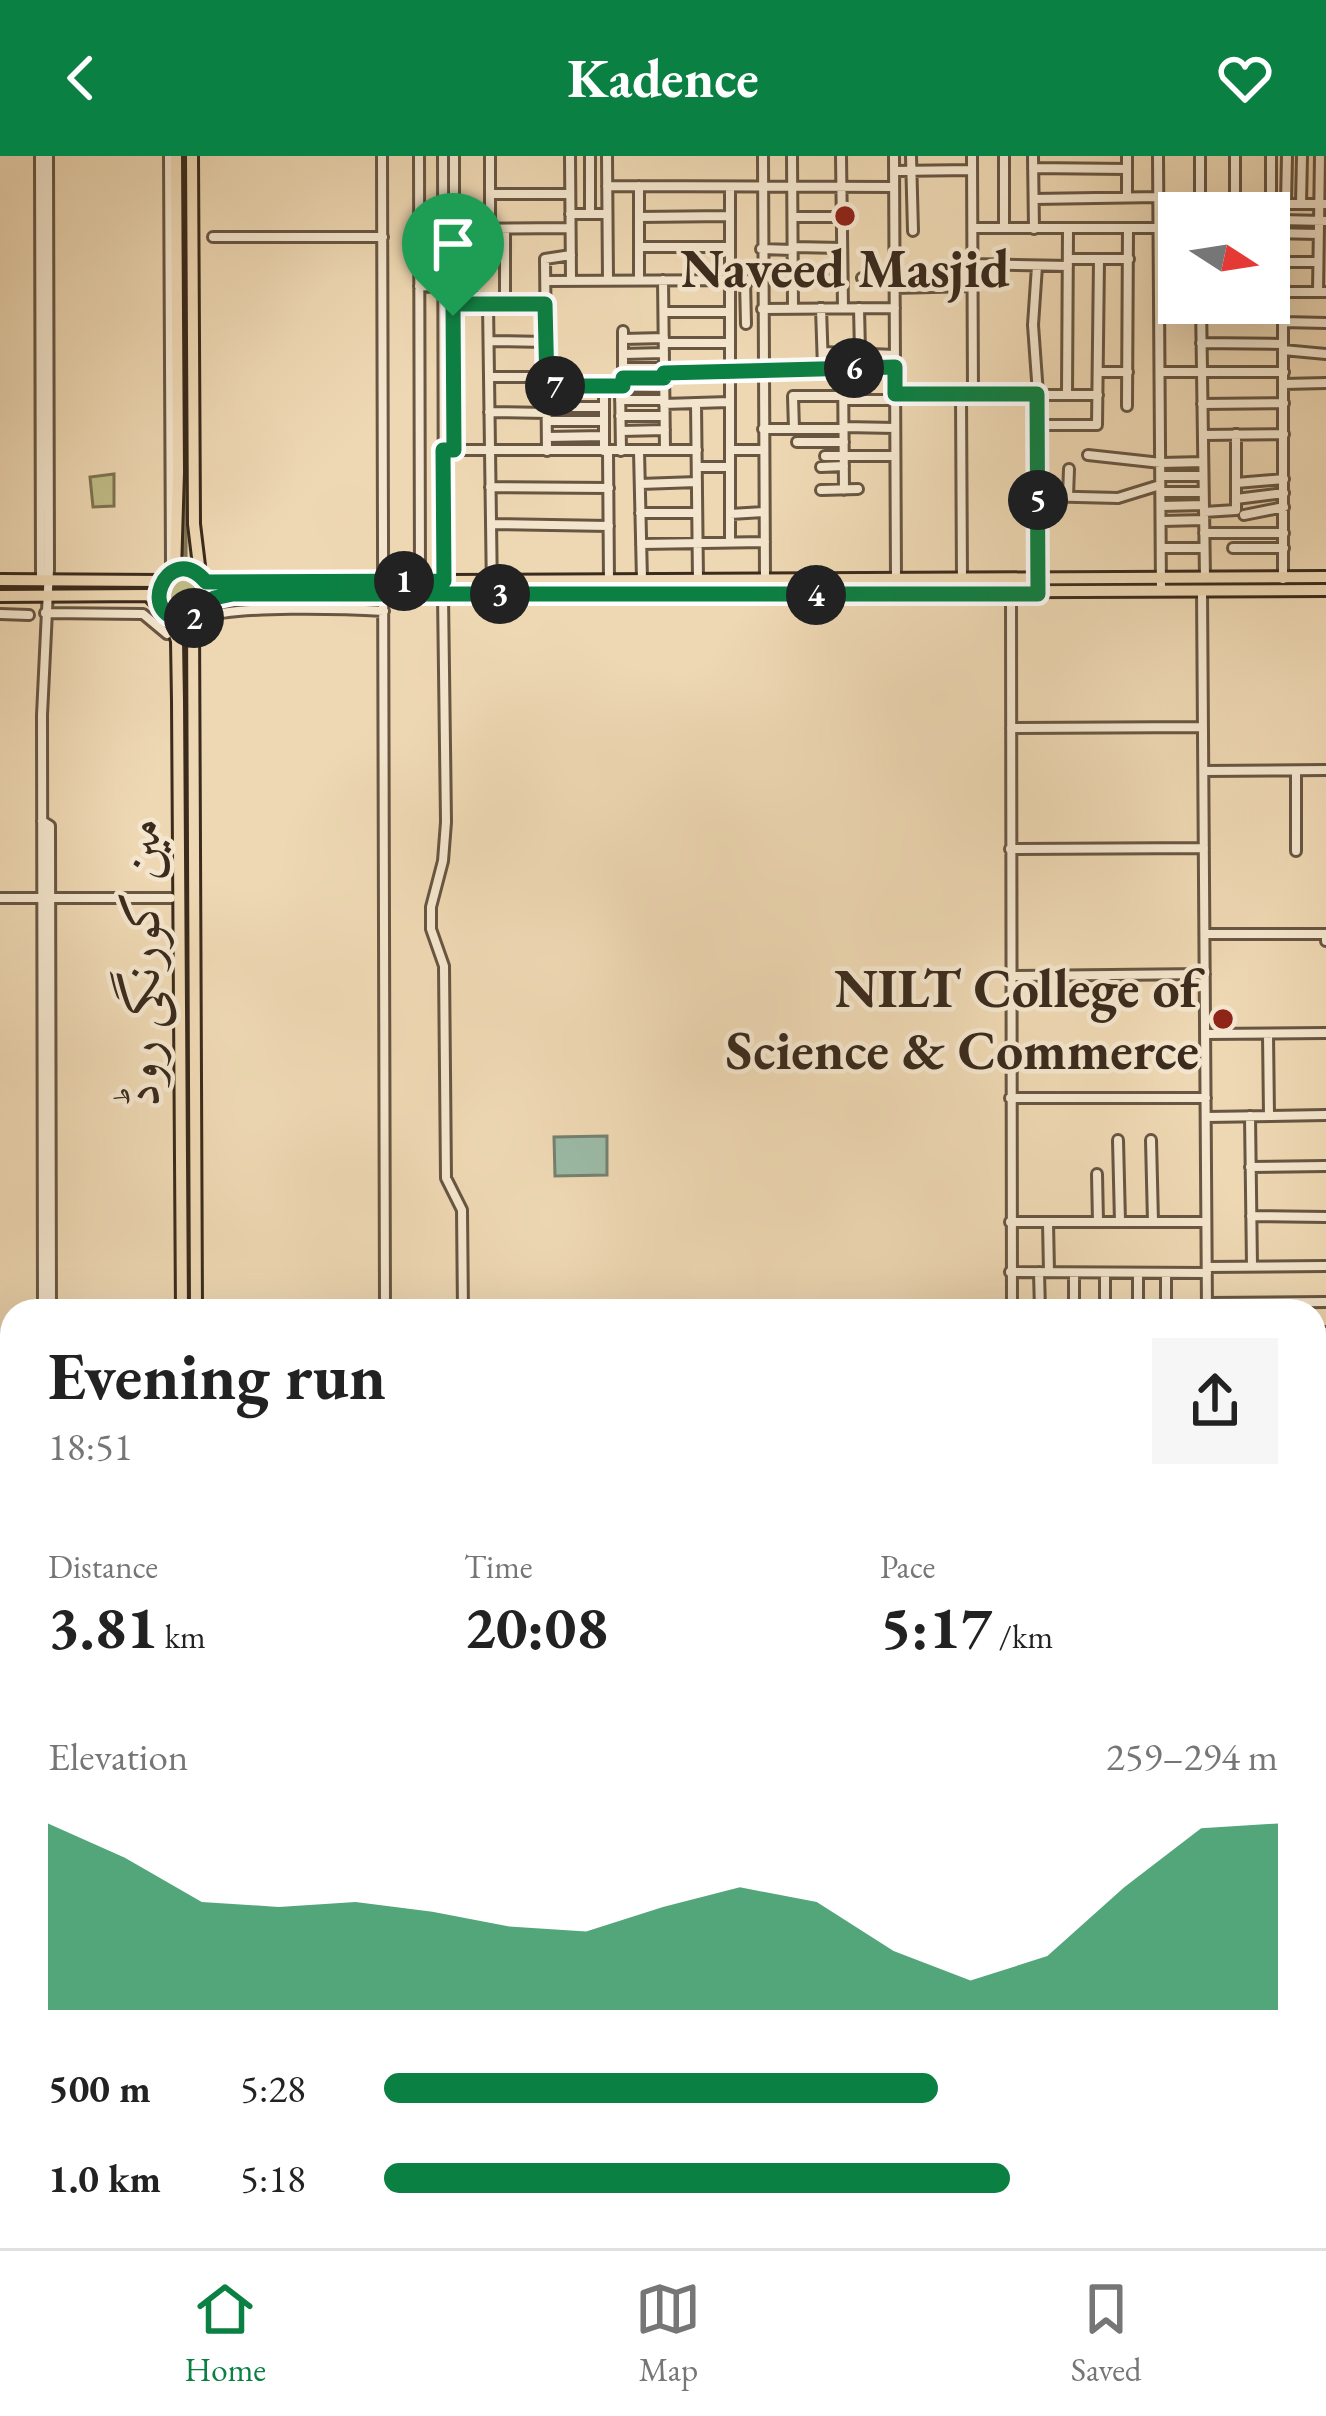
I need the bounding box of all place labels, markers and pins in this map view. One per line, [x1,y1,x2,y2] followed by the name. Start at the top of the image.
[402,193,504,316] pin
[832,203,858,229] marker: Naveed Masjid
[680,233,1010,303] place label: Naveed Masjid
[824,338,884,398] pin: 6
[525,356,585,416] pin: 7
[1008,470,1068,530] pin: 5
[374,551,434,611] pin: 1
[470,564,530,624] pin: 3
[786,565,846,625] pin: 4
[164,588,224,648] pin: 2
[726,953,1206,1085] place label: NILT College of Science & Commerce
[1210,1006,1236,1032] marker: NILT College of Science & Commerce

